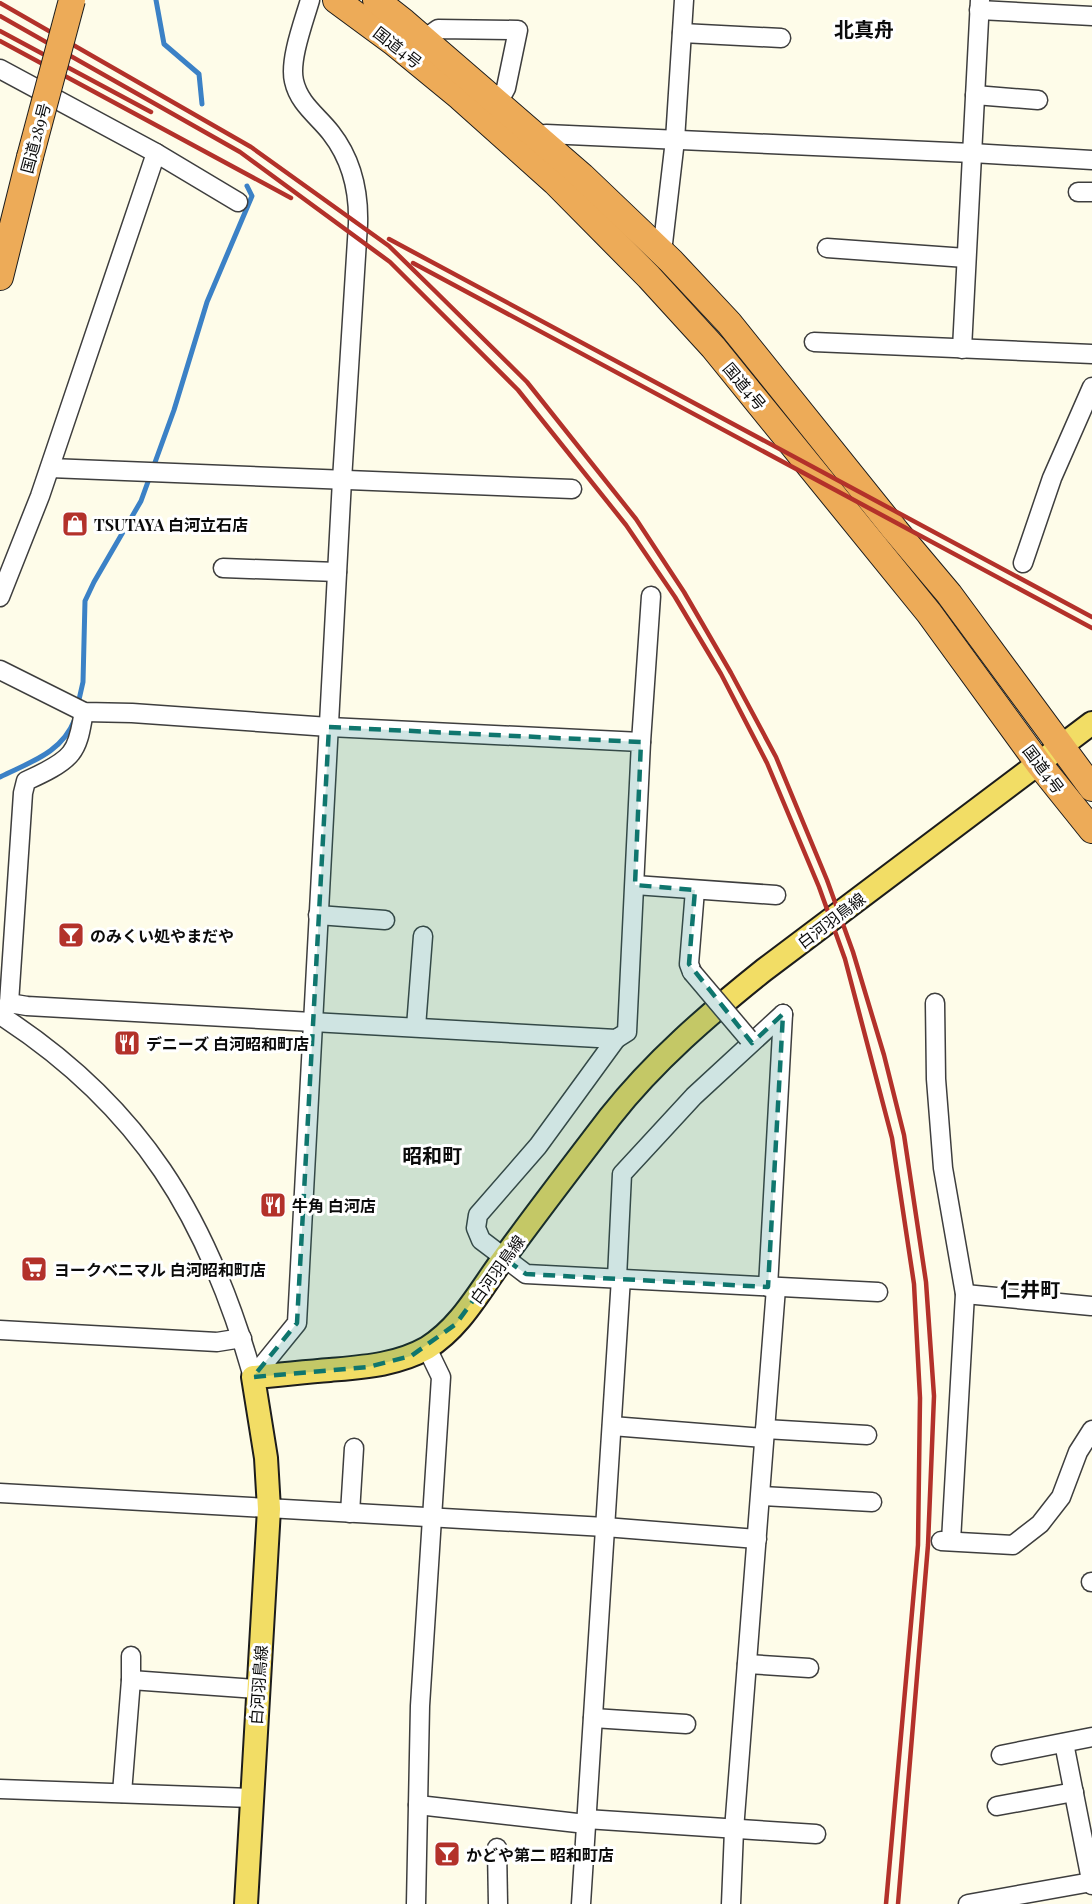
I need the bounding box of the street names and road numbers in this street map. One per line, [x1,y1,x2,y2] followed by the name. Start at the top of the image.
[370,22,426,72] street label: 国道4号
[16,100,54,176] street label: 国道289号
[719,358,771,414] street label: 国道4号
[1019,740,1069,798] street label: 国道4号
[793,888,869,952] street label: 白河羽鳥線
[465,1230,529,1308] street label: 白河羽鳥線
[245,1644,271,1726] street label: 白河羽鳥線

